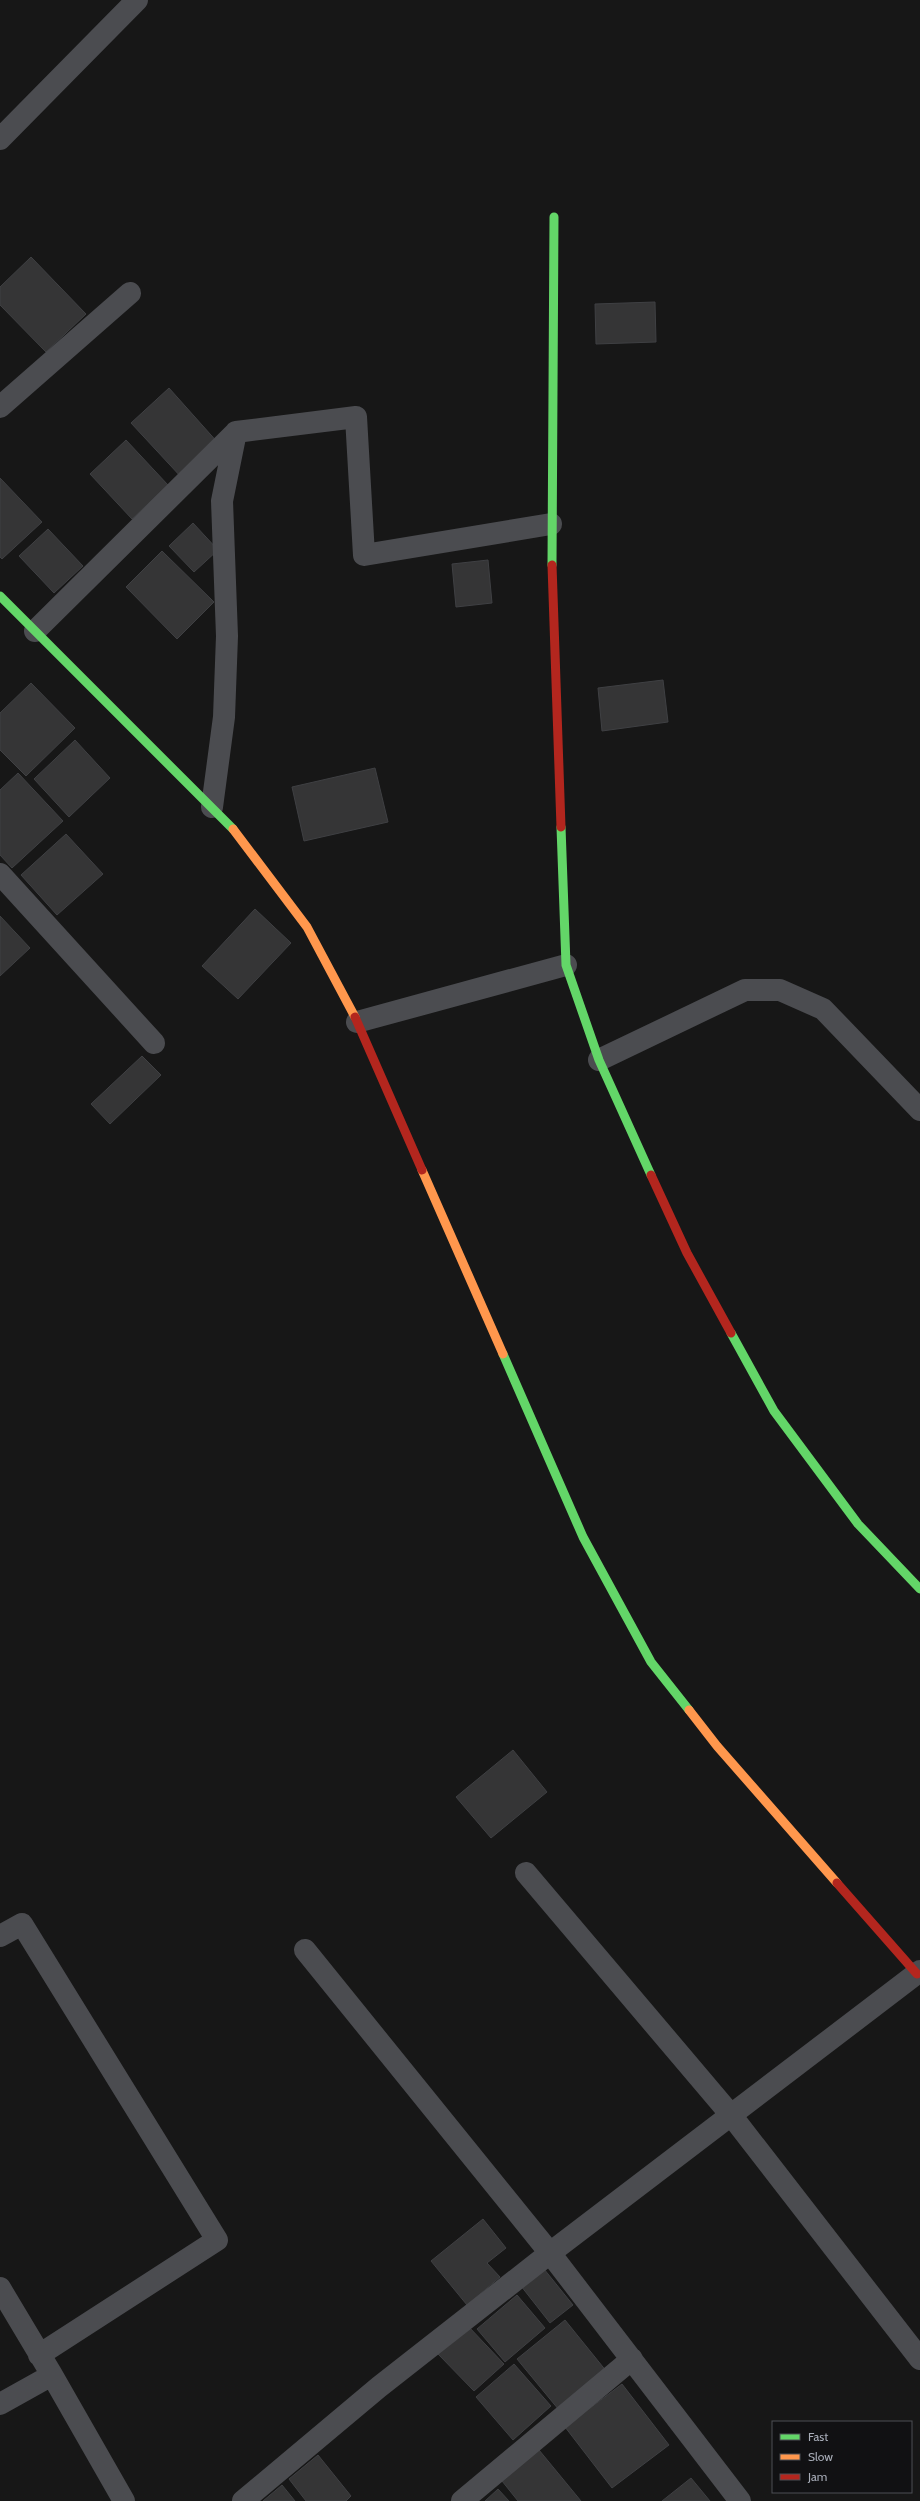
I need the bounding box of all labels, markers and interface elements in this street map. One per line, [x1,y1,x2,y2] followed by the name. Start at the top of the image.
[772,2421,912,2493] legend
[808,2429,828,2444] text: Fast
[808,2449,833,2464] text: Slow
[807,2469,827,2484] text: Jam

